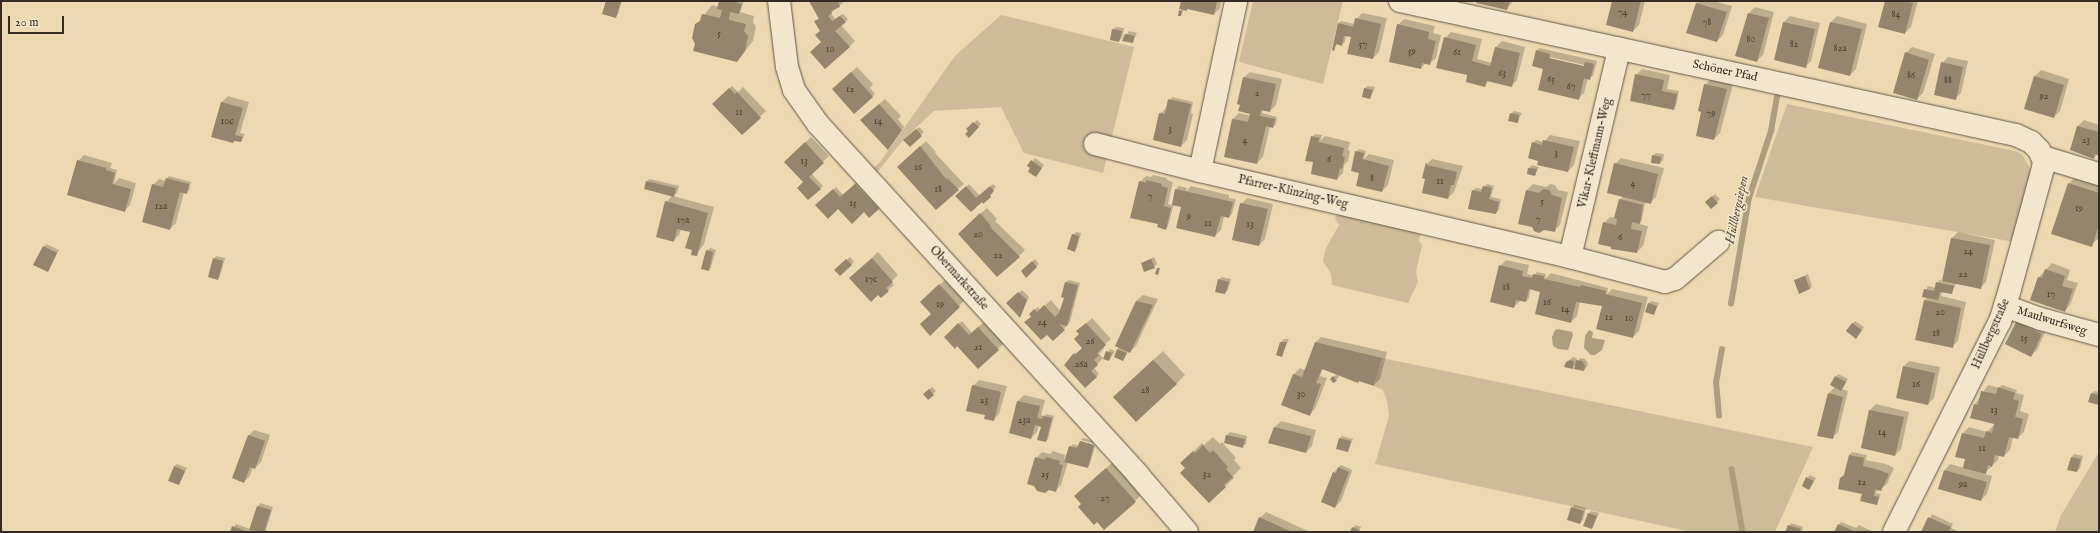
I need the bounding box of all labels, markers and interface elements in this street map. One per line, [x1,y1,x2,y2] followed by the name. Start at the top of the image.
[1618,7,1628,19] house number: 74
[10,8,66,34] scale bar
[1892,9,1900,21] house number: 84
[15,15,38,30] text: 20 m
[1703,17,1711,29] house number: 78
[717,28,721,40] house number: 5
[1747,34,1755,46] house number: 80
[1359,39,1367,51] house number: 57
[1790,39,1798,51] house number: 82
[1834,43,1846,55] house number: 82a
[826,44,834,56] house number: 10
[1408,46,1416,58] house number: 59
[1453,47,1461,59] house number: 61
[1691,57,1759,85] street label: Schöner Pfad
[1498,68,1506,80] house number: 63
[1907,70,1915,82] house number: 86
[1547,74,1555,86] house number: 65
[1944,75,1952,87] house number: 88
[1567,81,1575,93] house number: 67
[846,84,854,96] house number: 12
[1255,88,1259,100] house number: 2
[1641,90,1651,102] house number: 77
[2039,91,2049,103] house number: 92
[1575,96,1615,210] street label: Vikar-Kleffmann-Weg
[735,107,743,119] house number: 11
[1706,108,1716,120] house number: 79
[221,116,233,128] house number: 10c
[874,116,882,128] house number: 14
[1168,124,1172,136] house number: 3
[1243,135,1247,147] house number: 4
[2082,135,2090,147] house number: 23
[1554,148,1558,160] house number: 3
[1327,154,1331,166] house number: 6
[800,156,808,168] house number: 13
[914,162,922,174] house number: 16
[1237,172,1349,212] street label: Pfarrer-Klinzing-Weg
[1370,173,1374,185] house number: 8
[1723,175,1753,245] water label: Hüllbergsiepen
[1436,176,1444,188] house number: 11
[1631,178,1635,190] house number: 4
[934,184,942,196] house number: 18
[1148,191,1152,203] house number: 7
[1540,196,1544,208] house number: 5
[849,198,857,210] house number: 15
[155,201,167,213] house number: 12a
[2075,203,2083,215] house number: 19
[1187,211,1191,223] house number: 9
[1536,214,1540,226] house number: 7
[677,215,689,227] house number: 17a
[1204,218,1212,230] house number: 11
[1246,219,1254,231] house number: 13
[973,229,983,241] house number: 20
[1618,232,1622,244] house number: 6
[927,243,991,313] street label: Obermarkstraße
[1963,246,1973,258] house number: 24
[993,250,1003,262] house number: 22
[1958,269,1968,281] house number: 22
[865,274,877,286] house number: 17c
[1502,282,1510,294] house number: 18
[2047,289,2055,301] house number: 17
[1543,297,1551,309] house number: 16
[1969,297,2013,371] street label: Hüllbergstraße
[936,299,944,311] house number: 19
[2015,303,2089,339] street label: Maulwurfsweg
[1561,304,1569,316] house number: 14
[1935,307,1945,319] house number: 20
[1605,312,1613,324] house number: 12
[1625,313,1633,325] house number: 10
[1037,317,1047,329] house number: 24
[1932,328,1940,340] house number: 18
[2020,333,2028,345] house number: 15
[1086,336,1094,348] house number: 26
[974,342,982,354] house number: 21
[1074,359,1088,371] house number: 26a
[1912,379,1920,391] house number: 16
[1141,385,1149,397] house number: 28
[1297,389,1305,401] house number: 30
[980,395,988,407] house number: 23
[1990,405,1998,417] house number: 13
[1018,415,1030,427] house number: 23a
[1878,427,1886,439] house number: 14
[1978,443,1986,455] house number: 11
[1041,469,1049,481] house number: 25
[1203,469,1211,481] house number: 32
[1858,477,1866,489] house number: 12
[1959,479,1967,491] house number: 9a
[1100,493,1110,505] house number: 27

